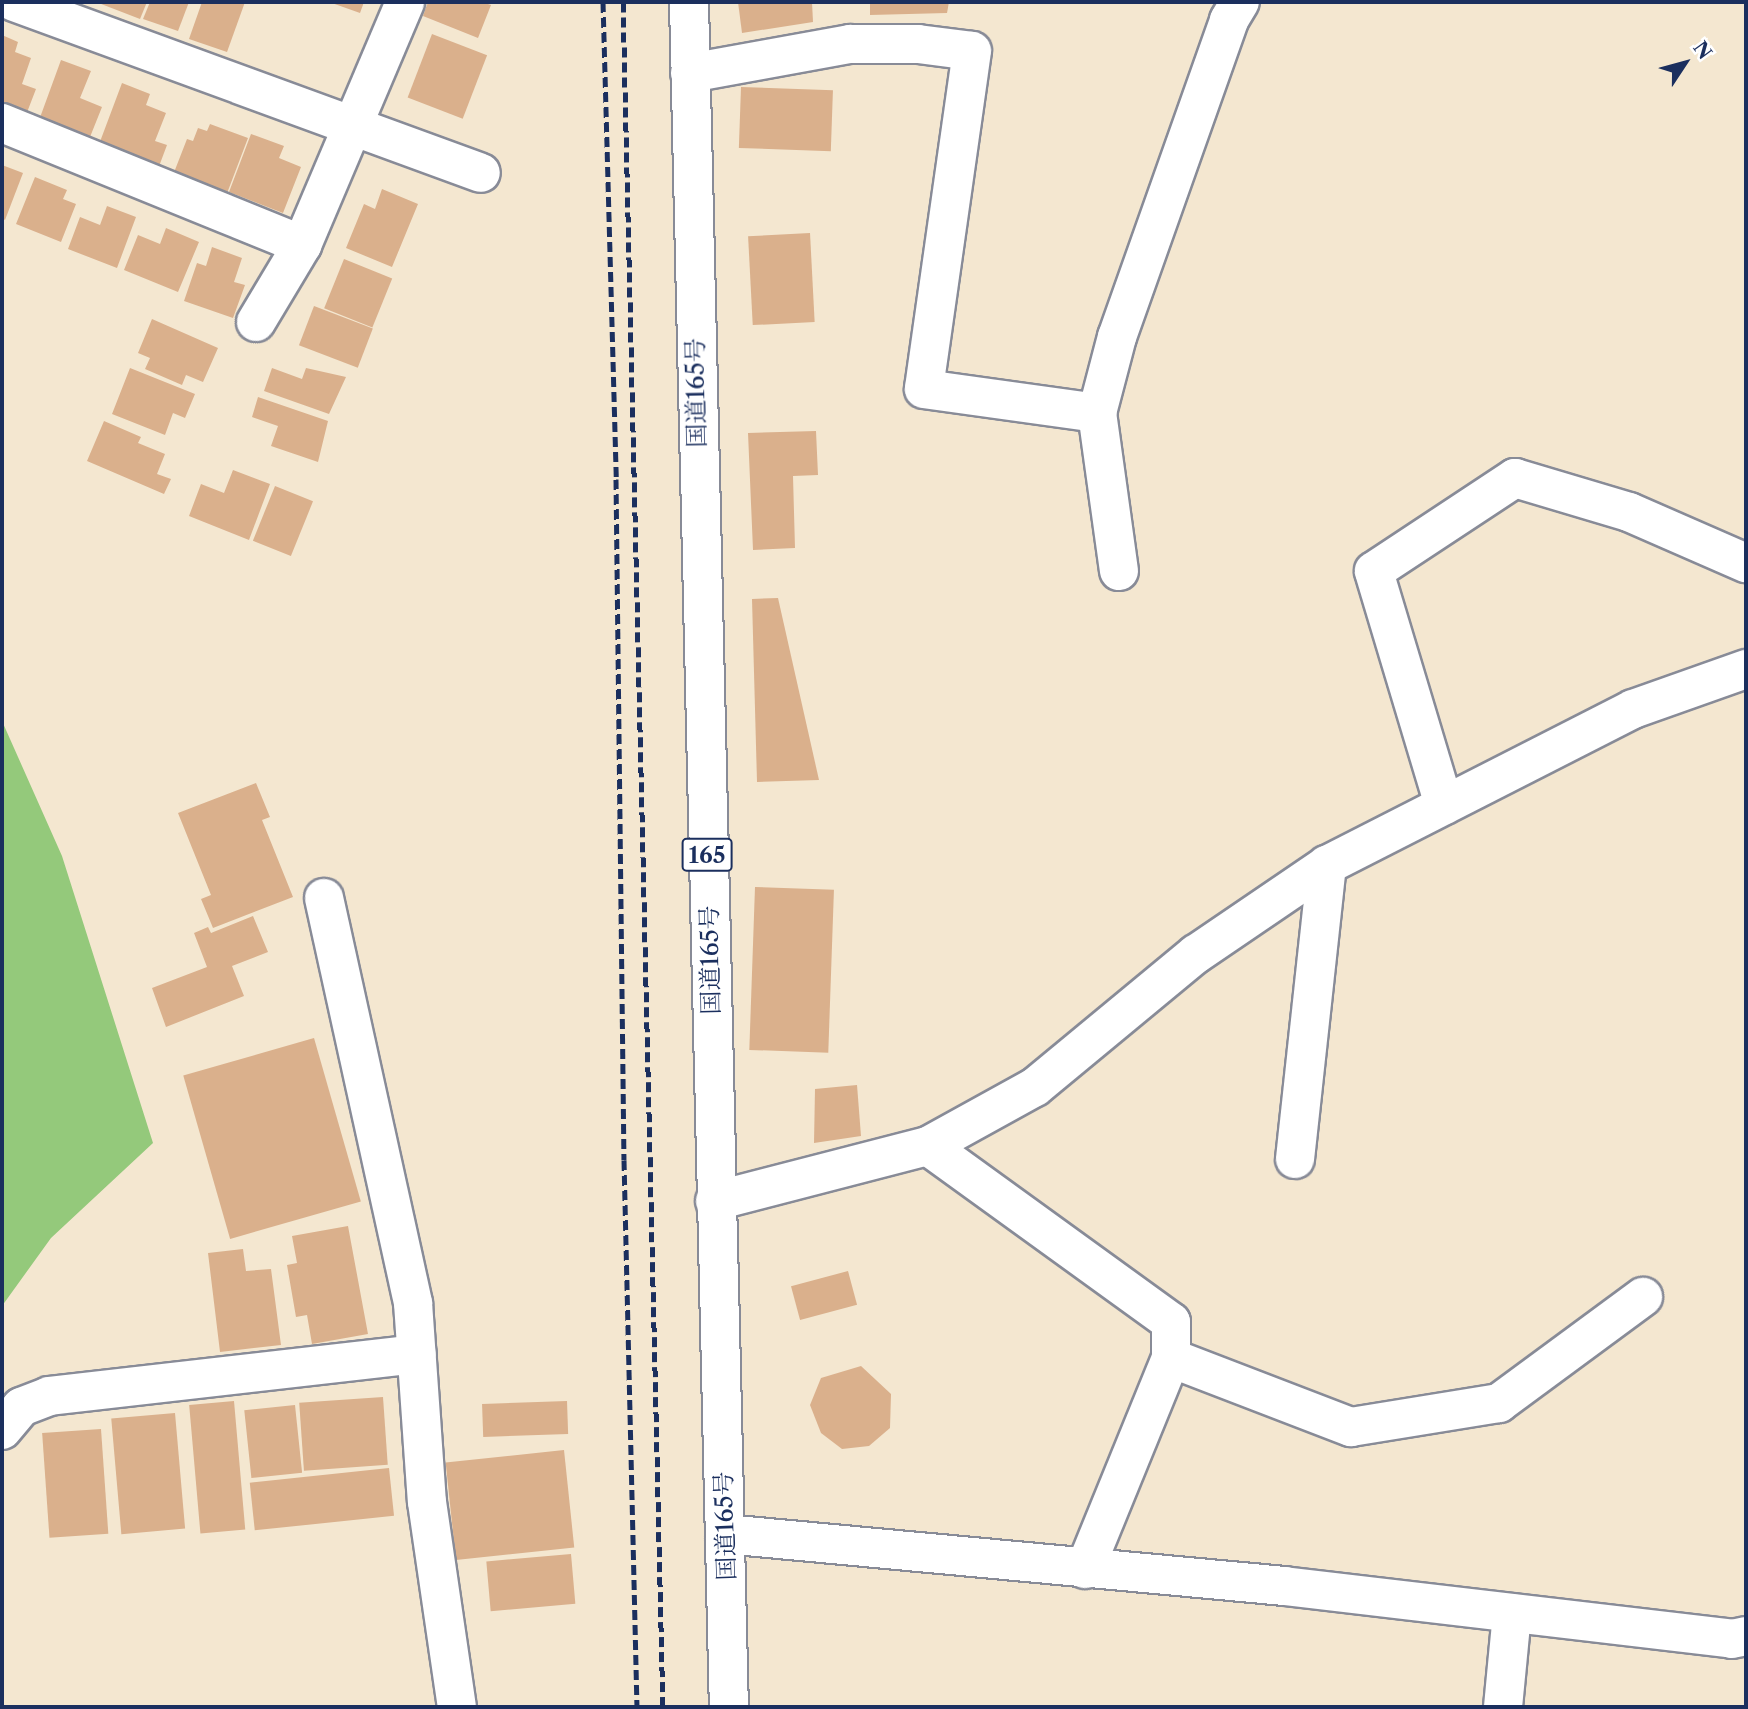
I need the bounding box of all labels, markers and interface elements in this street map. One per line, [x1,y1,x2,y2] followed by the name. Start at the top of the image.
[1650,28,1720,98] north arrow
[1688,37,1717,64] text: N
[681,338,711,448] street label: 国道165号
[681,835,733,874] road number: 165
[695,905,725,1015] street label: 国道165号
[709,1471,741,1581] street label: 国道165号

